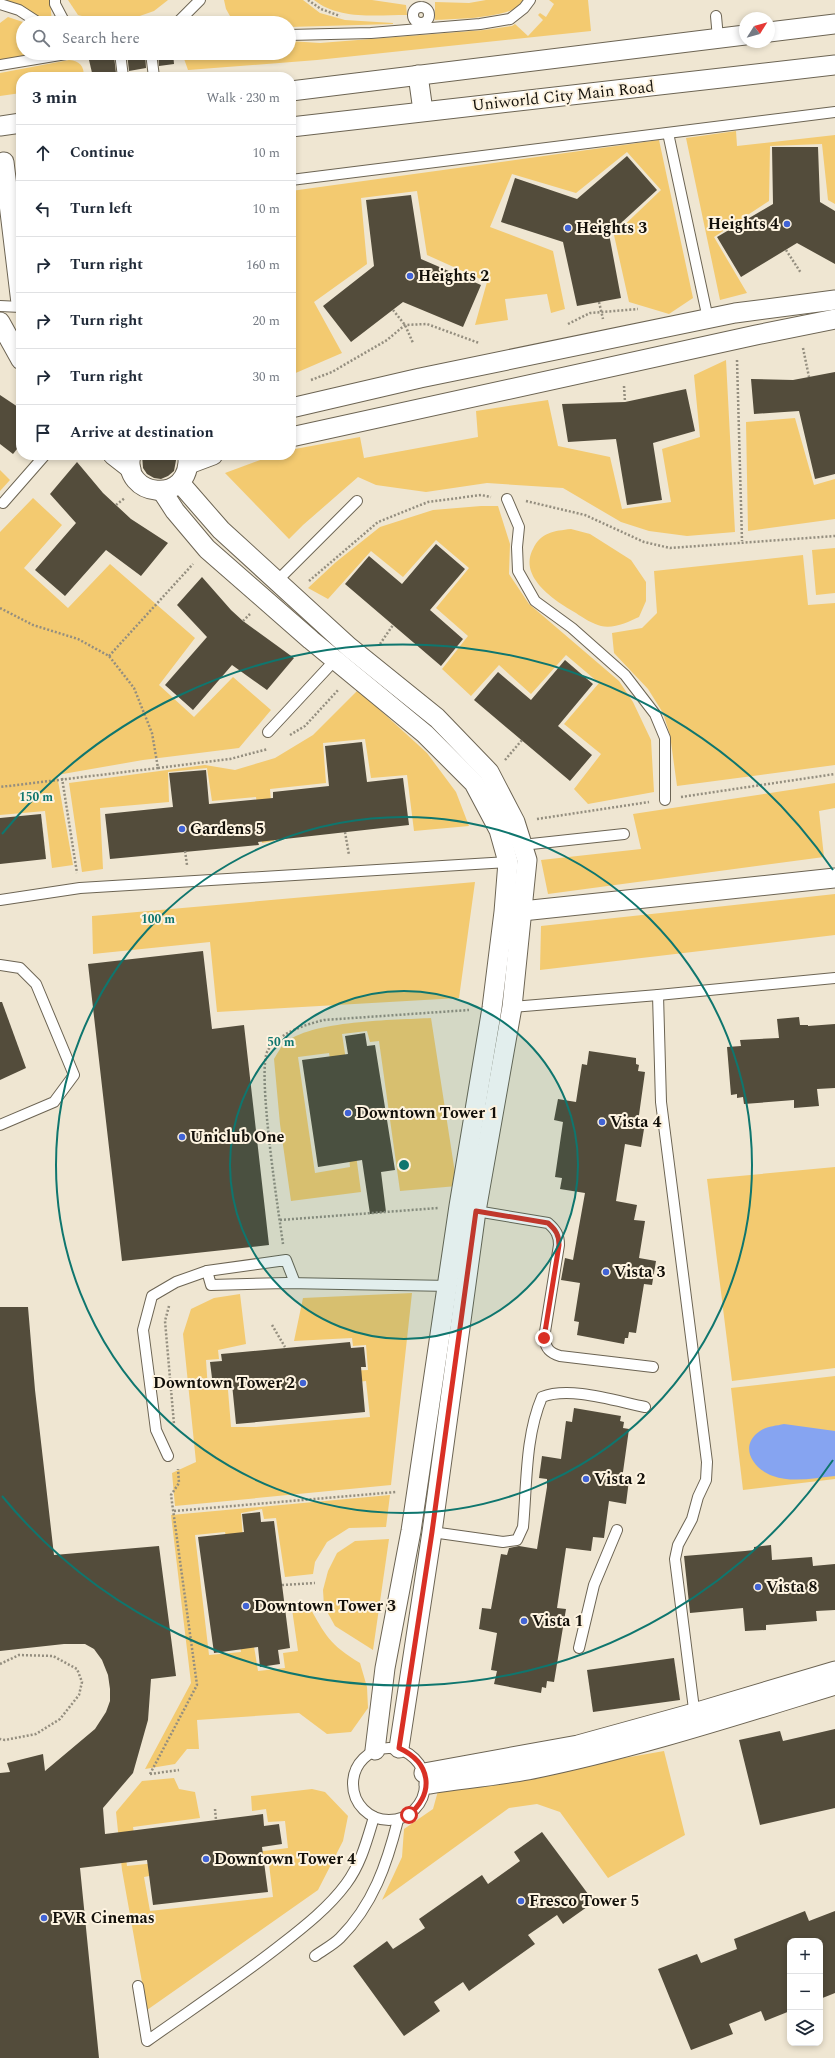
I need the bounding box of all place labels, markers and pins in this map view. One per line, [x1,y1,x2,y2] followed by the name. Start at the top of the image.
[708,212,779,236] place label: Heights 4
[576,216,647,240] place label: Heights 3
[782,219,792,229] marker: Heights 4
[563,223,573,233] marker: Heights 3
[418,264,489,288] place label: Heights 2
[405,271,415,281] marker: Heights 2
[190,817,264,841] place label: Gardens 5
[177,824,187,834] marker: Gardens 5
[356,1101,498,1125] place label: Downtown Tower 1
[343,1108,353,1118] marker: Downtown Tower 1
[610,1110,662,1134] place label: Vista 4
[597,1117,607,1127] marker: Vista 4
[190,1125,285,1149] place label: Uniclub One
[177,1132,187,1142] marker: Uniclub One
[397,1158,411,1172] centre of rings
[614,1260,666,1284] place label: Vista 3
[601,1267,611,1277] marker: Vista 3
[153,1371,295,1395] place label: Downtown Tower 2
[298,1378,308,1388] marker: Downtown Tower 2
[594,1467,646,1491] place label: Vista 2
[581,1474,591,1484] marker: Vista 2
[766,1575,818,1599] place label: Vista 8
[753,1582,763,1592] marker: Vista 8
[254,1594,396,1618] place label: Downtown Tower 3
[241,1601,251,1611] marker: Downtown Tower 3
[532,1609,584,1633] place label: Vista 1
[519,1616,529,1626] marker: Vista 1
[214,1847,356,1871] place label: Downtown Tower 4
[201,1854,211,1864] marker: Downtown Tower 4
[529,1889,639,1913] place label: Fresco Tower 5
[516,1896,526,1906] marker: Fresco Tower 5
[52,1906,155,1930] place label: PVR Cinemas
[39,1913,49,1923] marker: PVR Cinemas

